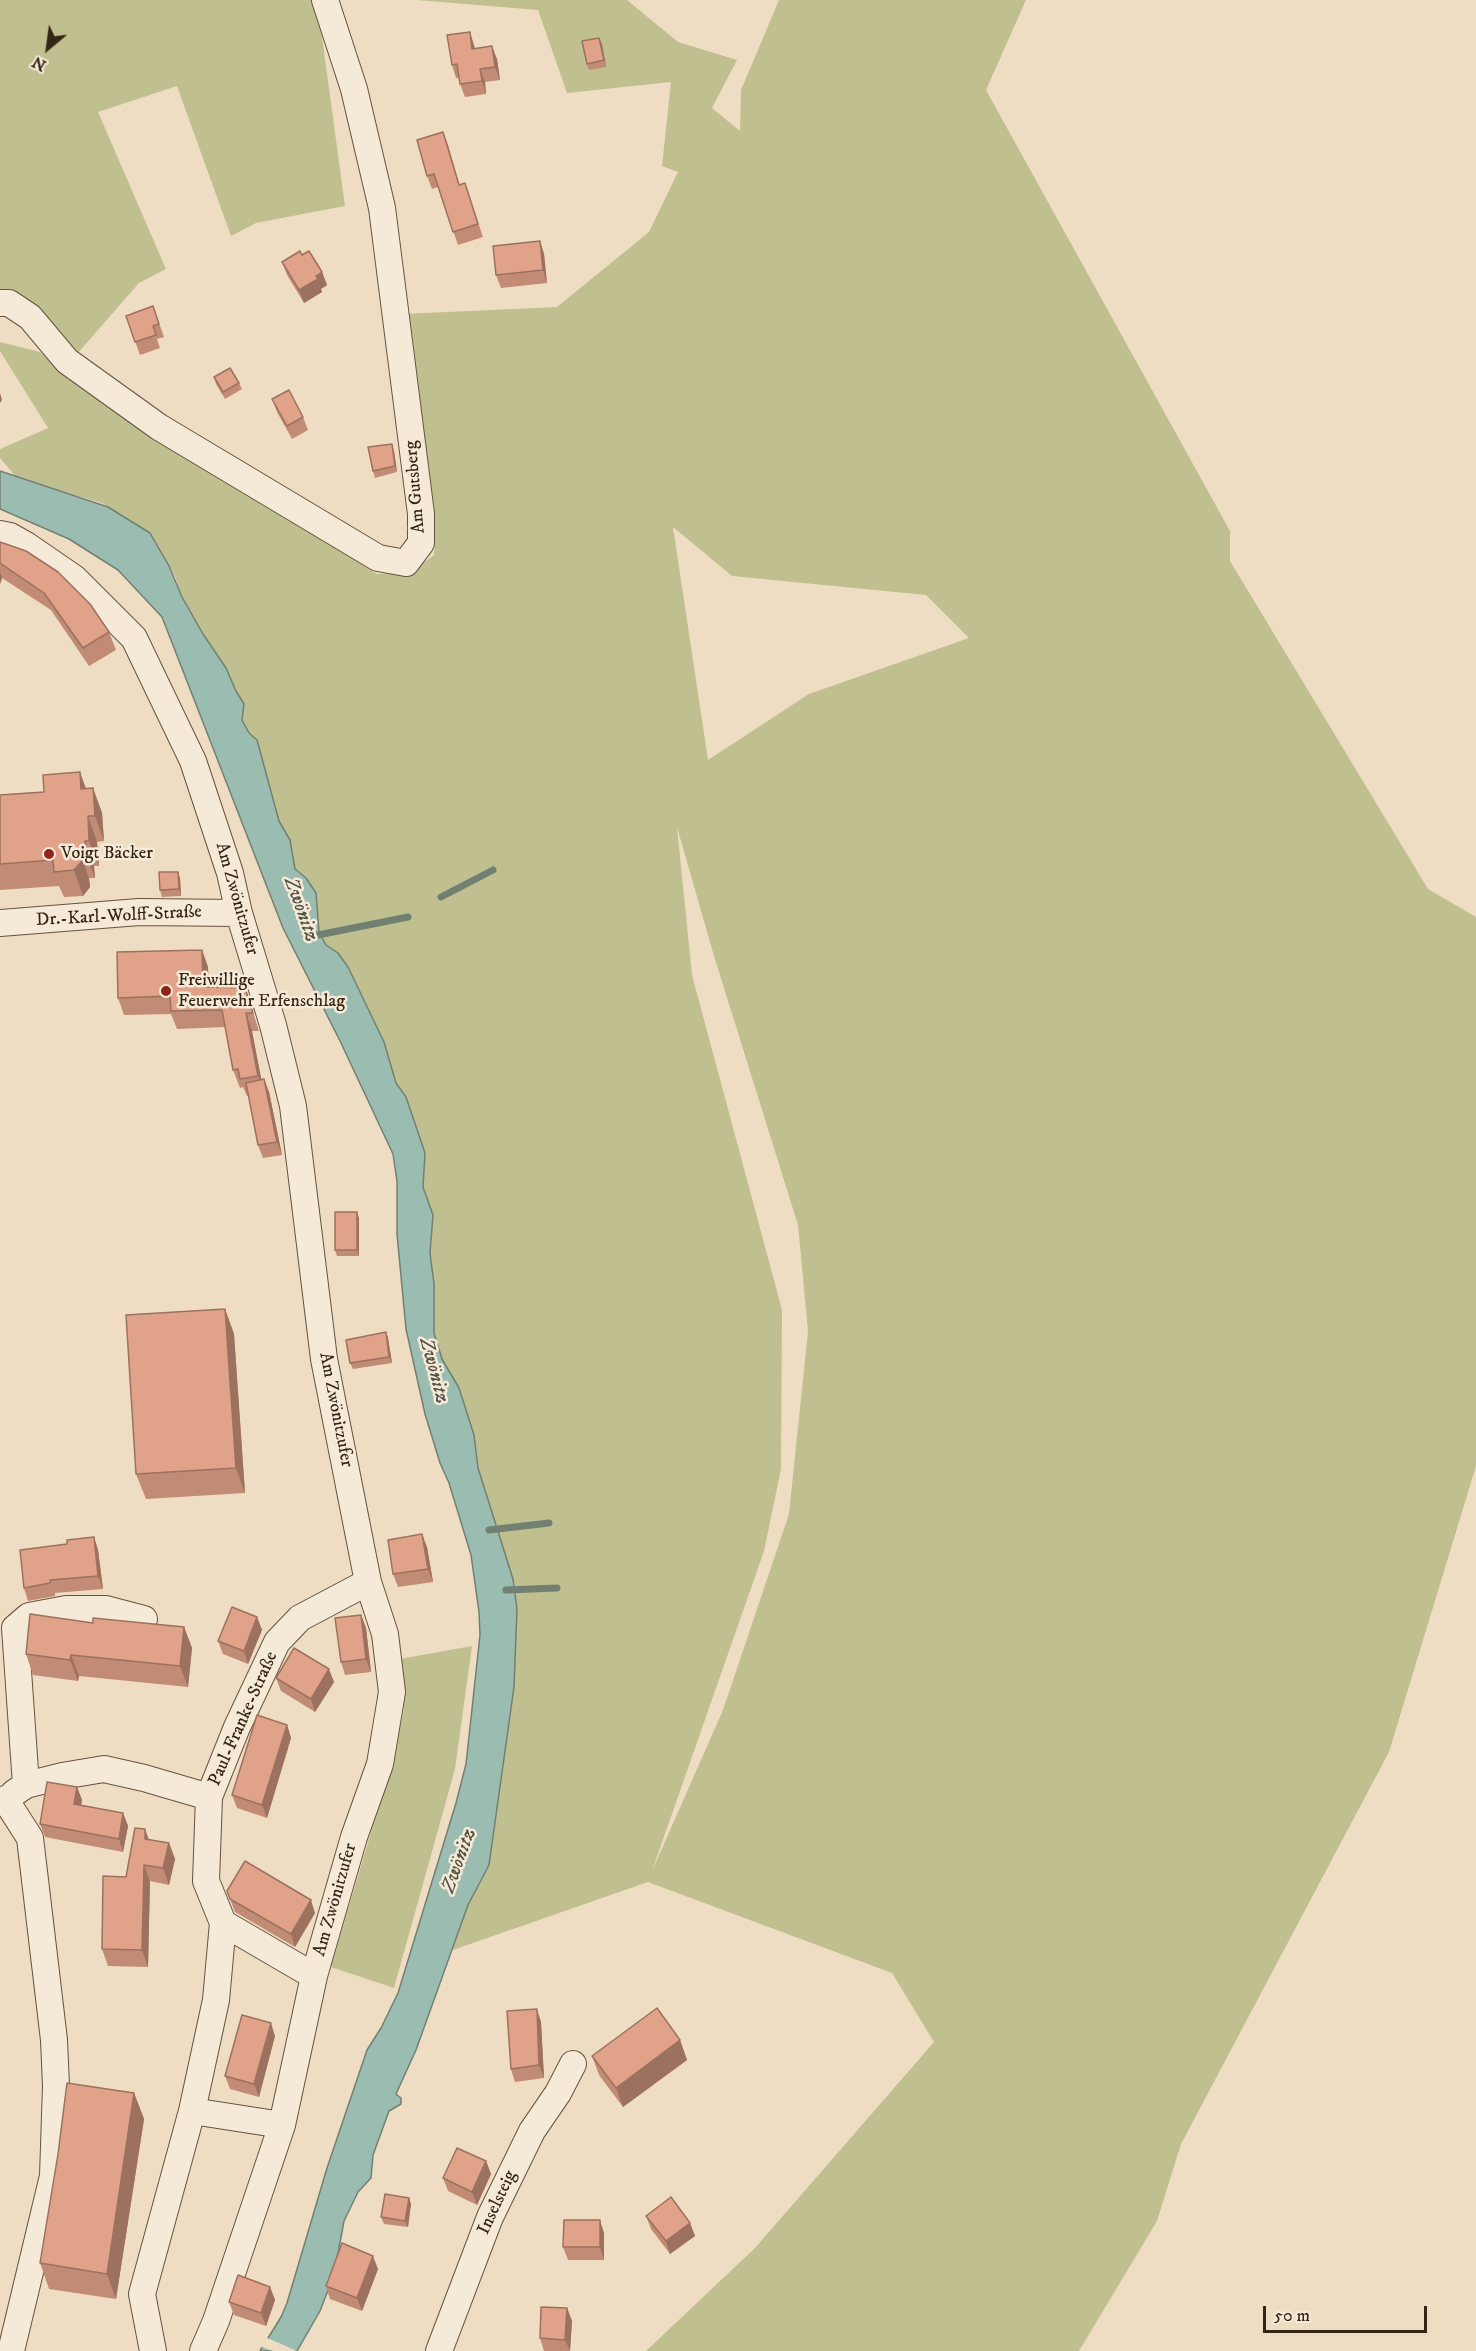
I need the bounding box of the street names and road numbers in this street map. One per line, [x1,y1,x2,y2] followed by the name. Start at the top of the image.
[401,440,431,534] street label: Am Gutsberg
[210,840,262,958] street label: Am Zwönitzufer
[36,902,202,932] street label: Dr.-Karl-Wolff-Straße
[313,1351,357,1469] street label: Am Zwönitzufer
[205,1648,283,1790] street label: Paul-Franke-Straße
[310,1841,362,1959] street label: Am Zwönitzufer
[474,2167,522,2239] street label: Inselsteig

